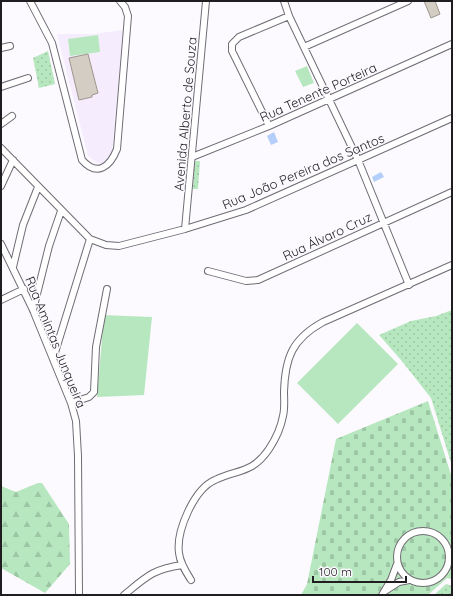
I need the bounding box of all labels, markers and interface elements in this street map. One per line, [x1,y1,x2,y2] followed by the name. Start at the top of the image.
[170,36,200,192] street label: Avenida Alberto de Souza
[257,59,379,125] street label: Rua Tenente Porteira
[220,130,386,212] street label: Rua João Pereira dos Santos
[280,208,374,264] street label: Rua Álvaro Cruz
[22,274,90,410] street label: Rua Amintas Junqueira
[313,558,406,584] scale bar
[319,564,352,579] text: 100 m

